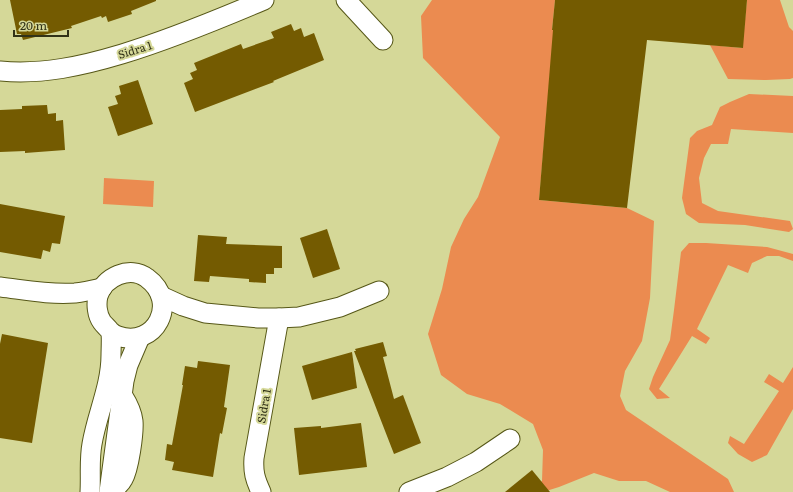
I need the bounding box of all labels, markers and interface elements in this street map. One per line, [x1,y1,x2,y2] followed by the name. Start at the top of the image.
[14,12,68,38] scale bar
[20,16,47,34] text: 20 m
[116,36,154,62] street label: Sidra 1
[252,387,274,424] street label: Sidra 1

